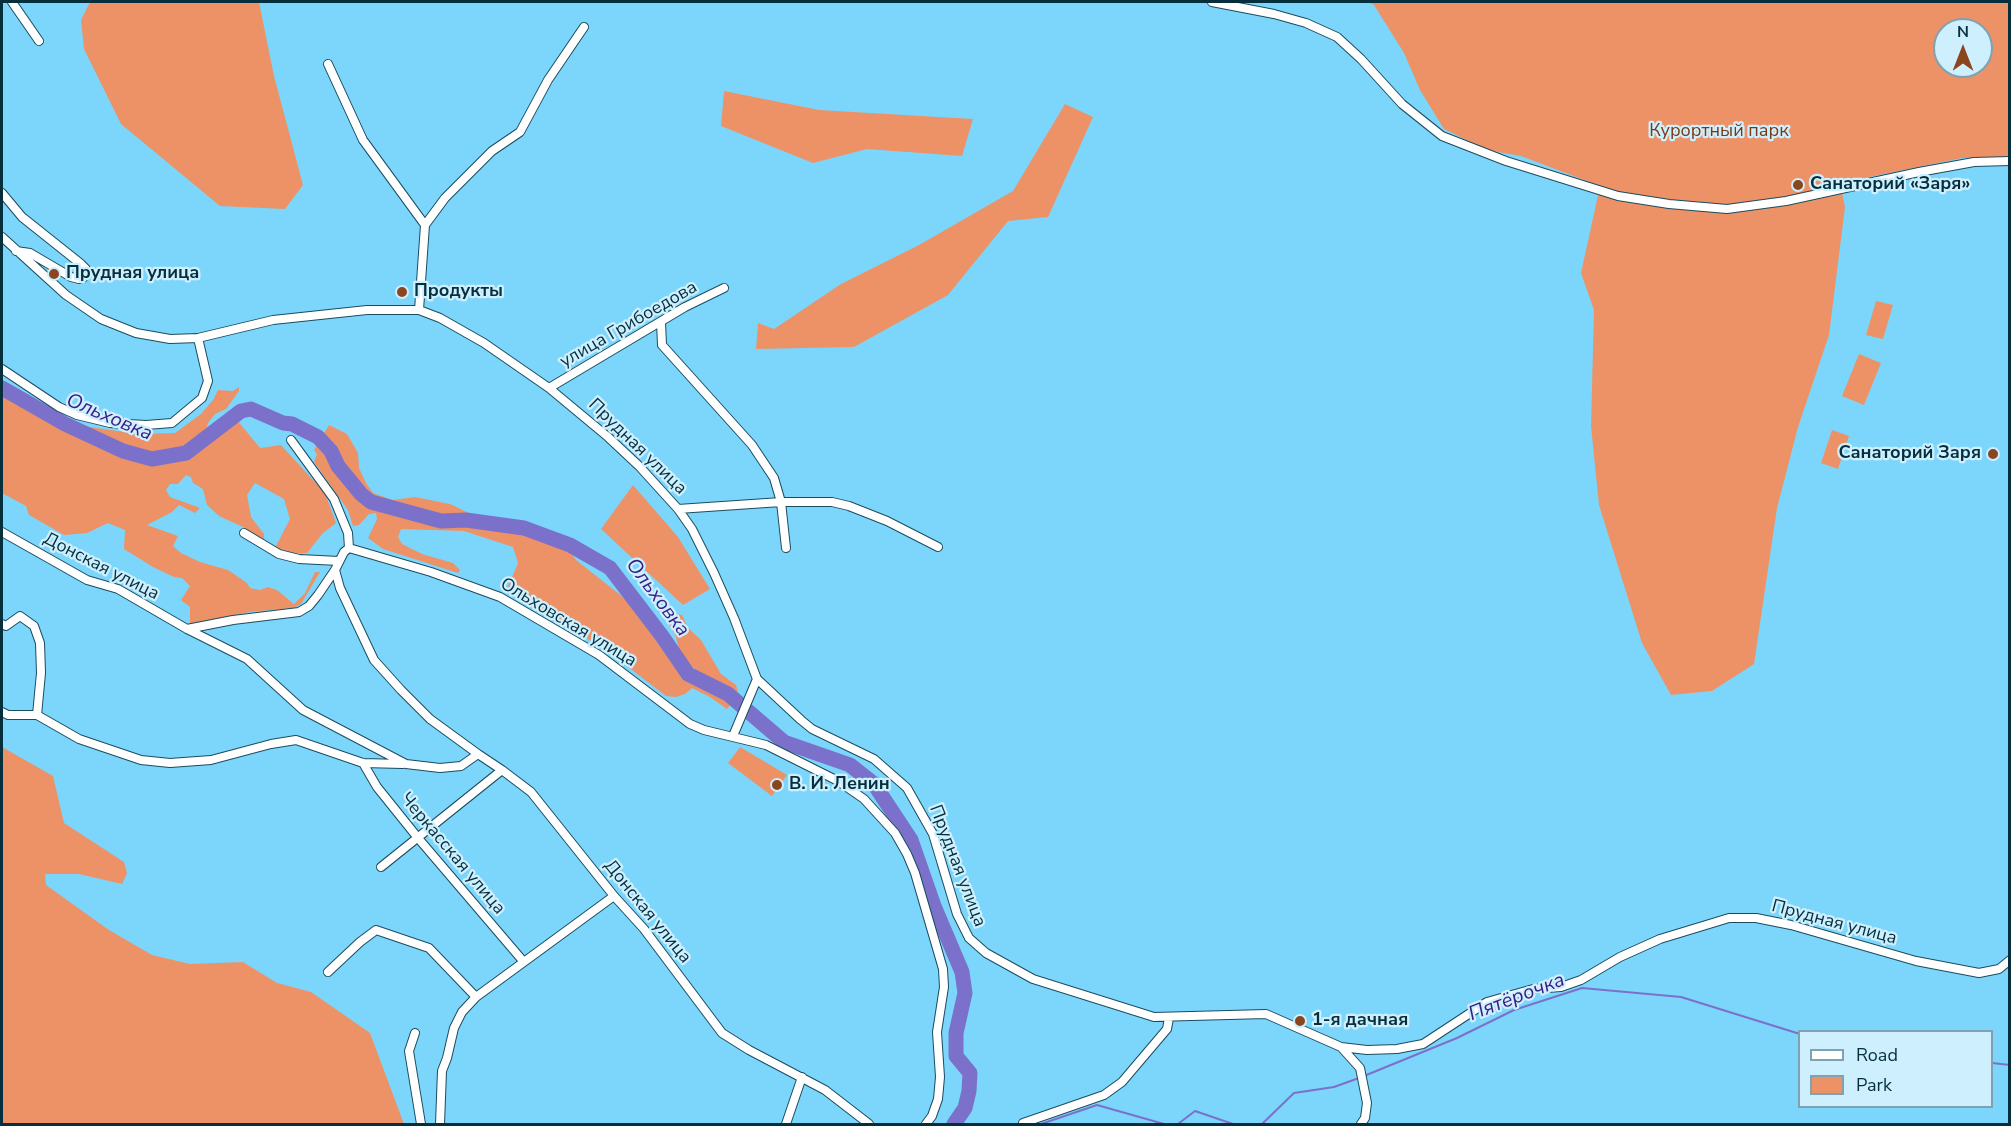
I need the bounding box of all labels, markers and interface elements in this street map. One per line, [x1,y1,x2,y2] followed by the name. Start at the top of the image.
[1933,18,1993,78] north arrow
[1957,21,1969,43] text: N
[1649,121,1789,143] park label: Курортный парк
[1810,174,1970,196] place label: Санаторий «Заря»
[1791,178,1805,192] marker: Санаторий «Заря»
[66,263,199,285] place label: Прудная улица
[47,267,61,281] marker: Прудная улица
[557,277,701,373] street label: улица Грибоедова
[414,281,503,303] place label: Продукты
[395,285,409,299] marker: Продукты
[62,389,156,447] water label: Ольховка
[583,394,691,500] street label: Прудная улица
[1838,443,1981,465] place label: Санаторий Заря
[1986,447,2000,461] marker: Санаторий Заря
[40,529,162,605] street label: Донская улица
[620,554,694,642] water label: Ольховка
[496,574,640,672] street label: Ольховская улица
[789,774,890,796] place label: В. И. Ленин
[770,778,784,792] marker: В. И. Ленин
[395,789,509,919] street label: Черкасская улица
[924,802,990,930] street label: Прудная улица
[599,856,695,968] street label: Донская улица
[1769,896,1899,950] street label: Прудная улица
[1466,969,1568,1027] water label: Пятёрочка
[1312,1010,1408,1032] place label: 1-я дачная
[1293,1014,1307,1028] marker: 1-я дачная
[1798,1030,1993,1108] legend
[1856,1043,1898,1067] text: Road
[1856,1073,1892,1097] text: Park

